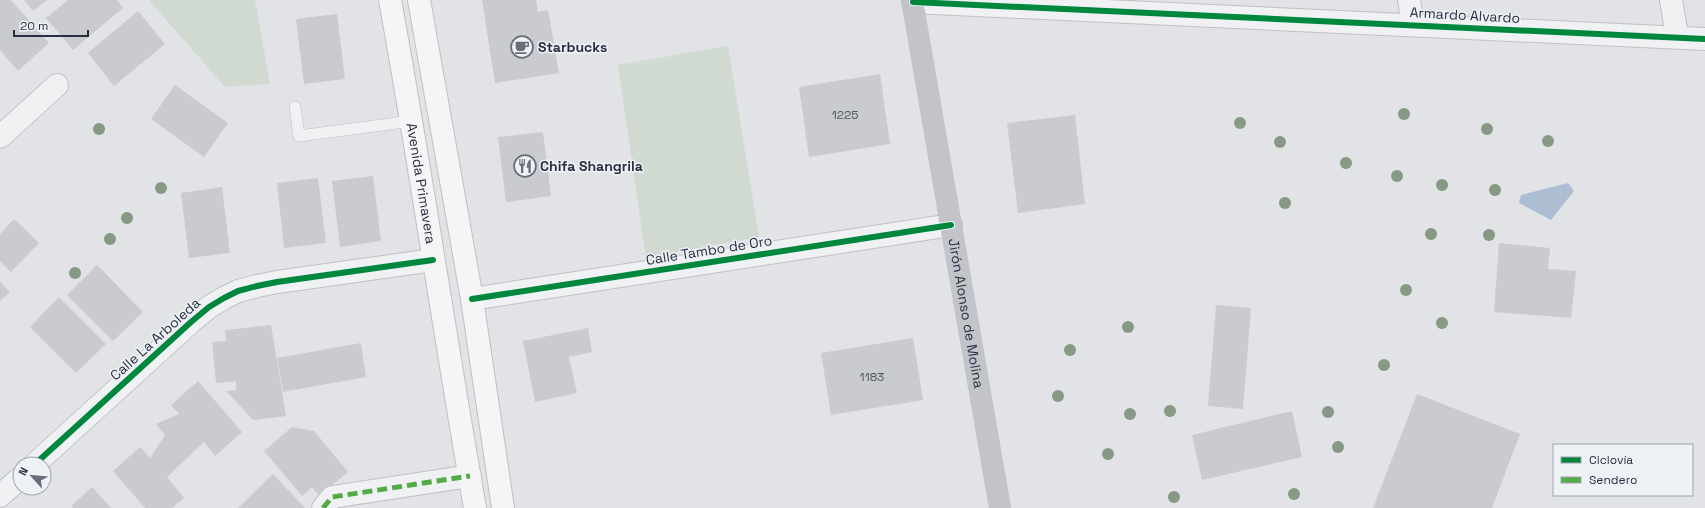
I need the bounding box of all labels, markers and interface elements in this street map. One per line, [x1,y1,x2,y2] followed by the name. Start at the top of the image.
[1409,3,1521,27] street label: Armardo Alvardo
[14,12,88,38] scale bar
[20,18,48,34] text: 20 m
[509,34,535,60] cafe icon: Starbucks
[538,38,607,56] place label: Starbucks
[832,107,858,123] house number: 1225
[403,121,440,245] street label: Avenida Primavera
[512,153,538,179] restaurant icon: Chifa Shangrila
[540,157,643,175] place label: Chifa Shangrila
[645,231,773,269] street label: Calle Tambo de Oro
[944,237,988,390] street label: Jirón Alonso de Molina
[106,294,204,384] street label: Calle La Arboleda
[860,369,884,385] house number: 1183
[1553,444,1693,496] legend
[1589,452,1633,468] text: Ciclovía
[12,456,52,496] north arrow
[15,465,31,478] text: N
[1589,472,1637,488] text: Sendero

